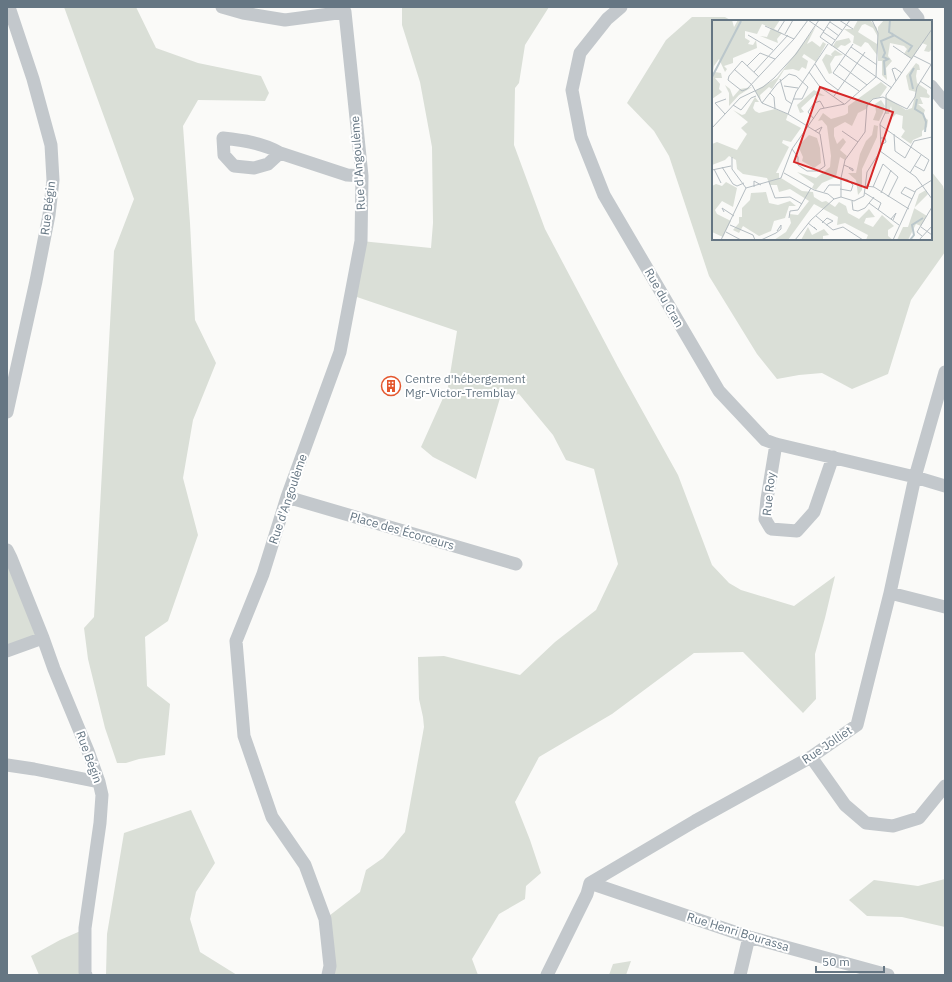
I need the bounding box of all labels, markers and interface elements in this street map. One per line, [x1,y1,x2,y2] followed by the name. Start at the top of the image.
[712,20,932,240] inset map
[347,115,368,211] street label: Rue d'Angoulème
[37,180,58,236] street label: Rue Bégin
[642,266,687,330] street label: Rue du Cran
[405,371,526,400] place label: Centre d'hébergement Mgr-Victor-Tremblay
[380,375,402,397] building icon: Centre d'hébergement Mgr-Victor-Tremblay
[265,451,310,546] street label: Rue d'Angoulème
[759,471,778,517] street label: Rue Roy
[348,508,456,553] street label: Place des Écorceurs
[799,722,855,767] street label: Rue Jolliet
[73,729,106,785] street label: Rue Bégin
[685,909,792,954] street label: Rue Henri Bourassa
[816,948,884,974] scale bar
[822,954,850,969] text: 50 m

